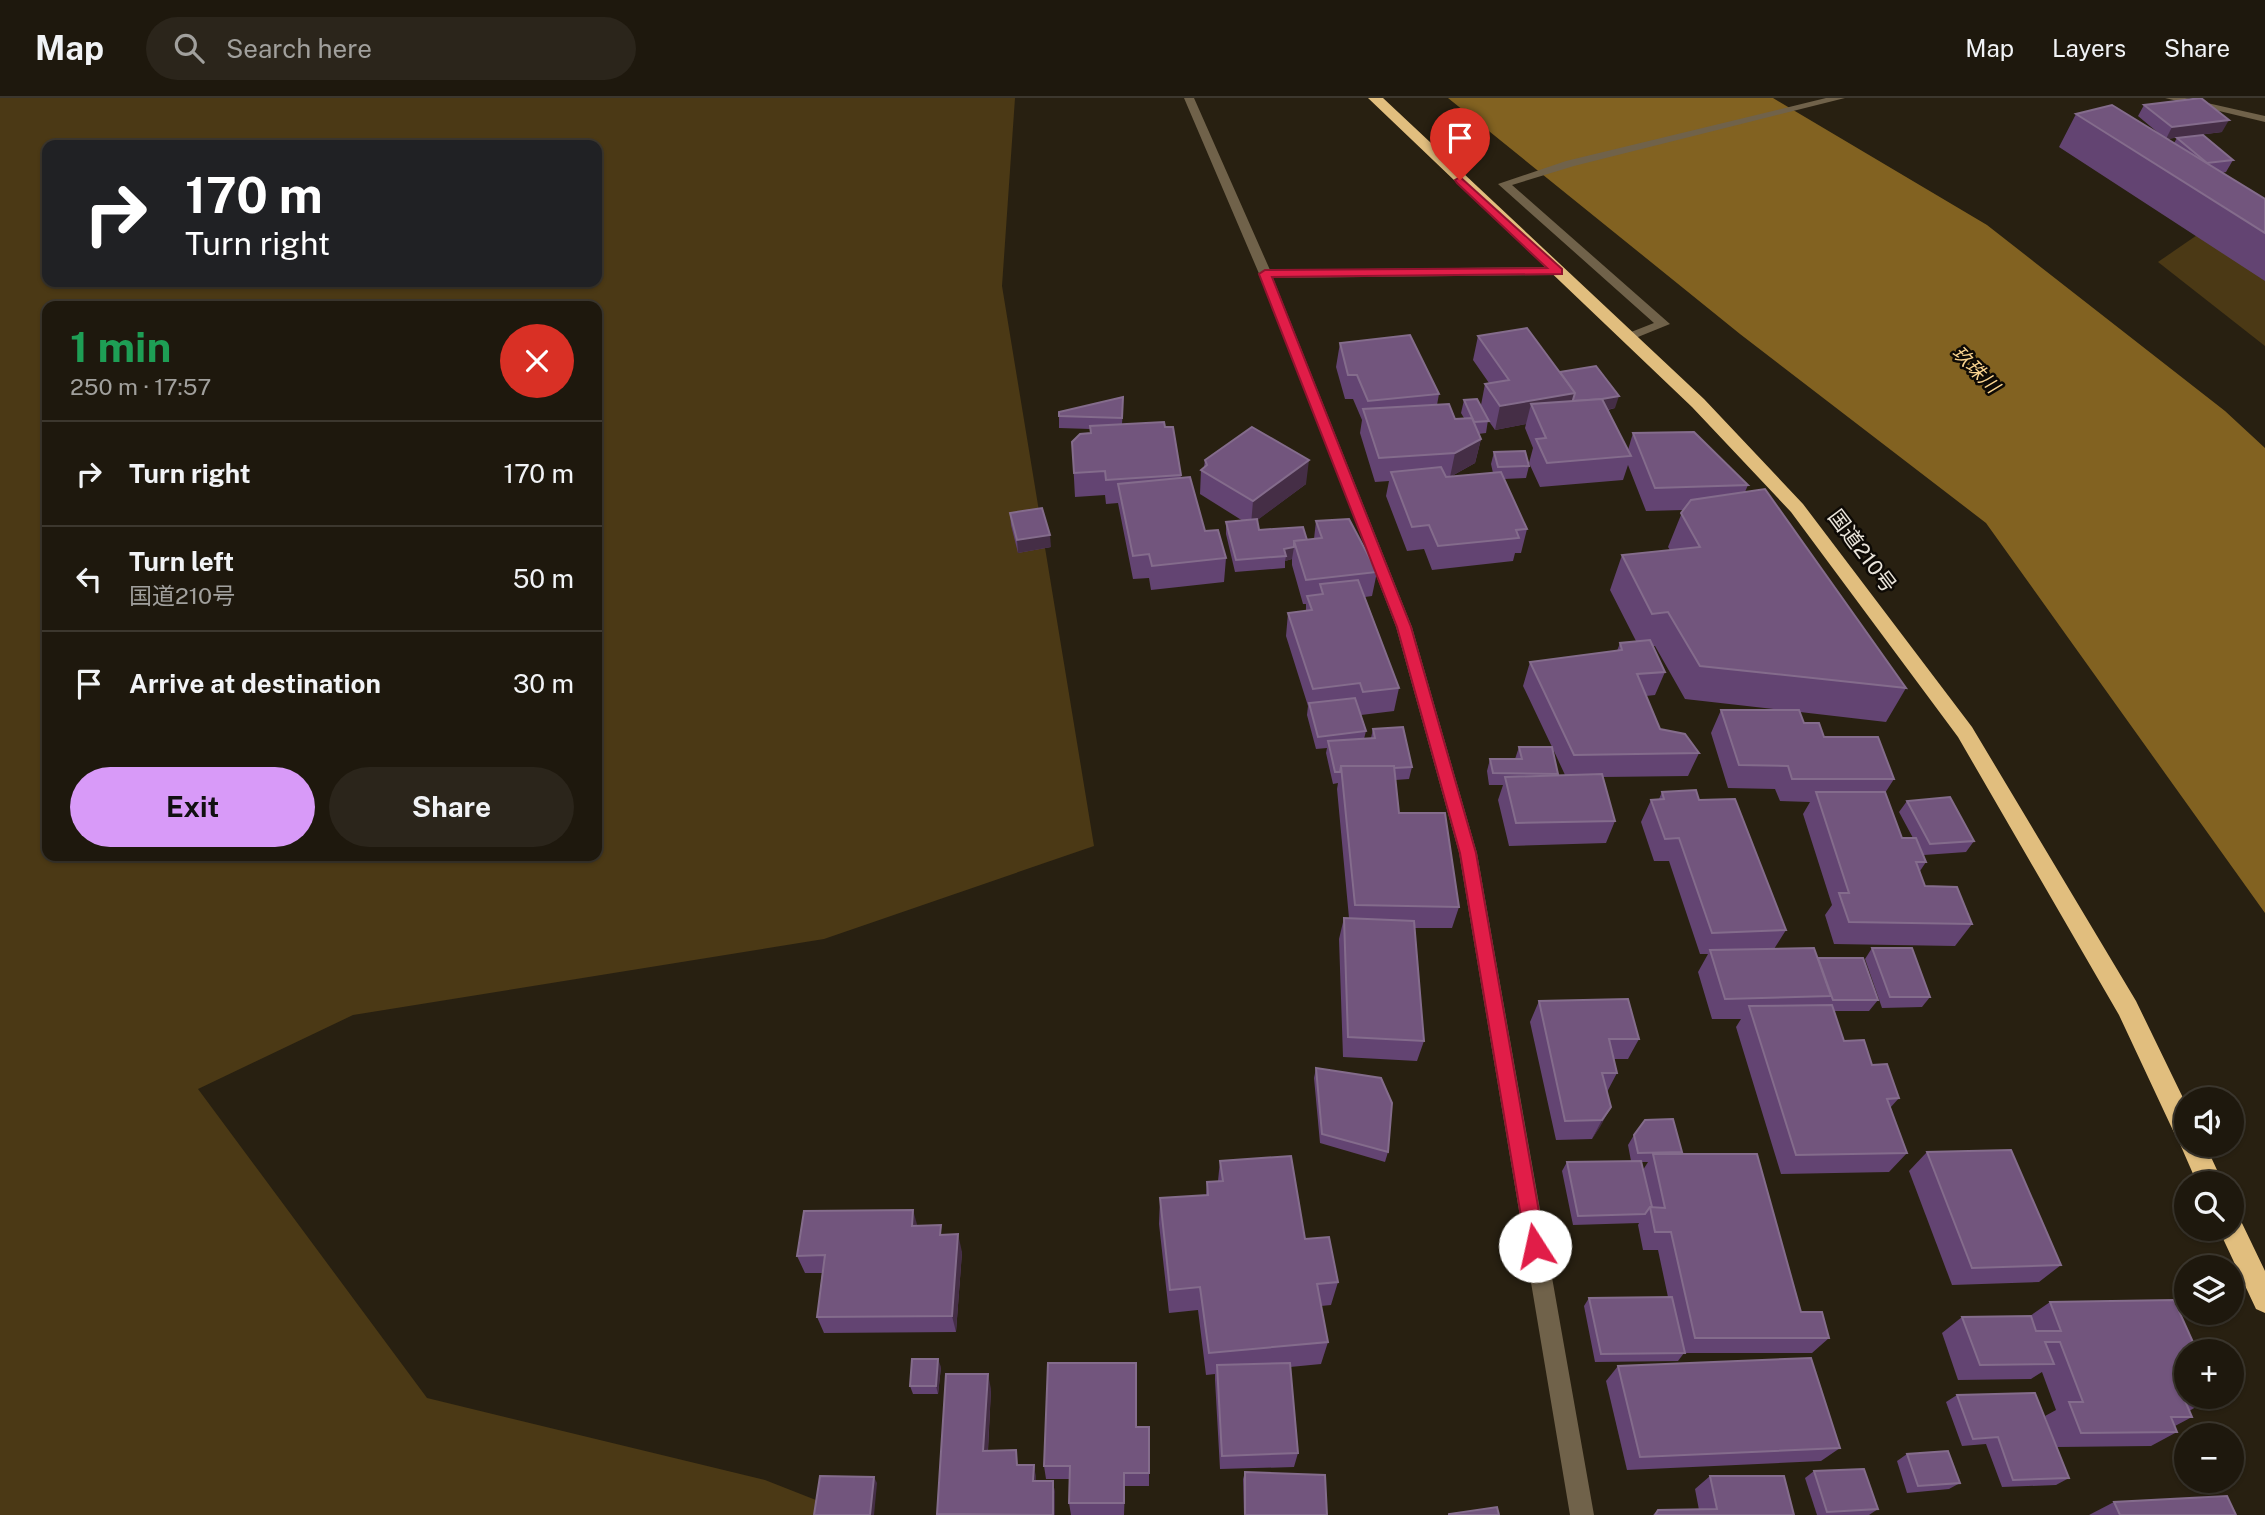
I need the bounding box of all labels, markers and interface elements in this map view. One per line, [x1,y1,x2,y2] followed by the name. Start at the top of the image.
[146,17,636,80] search box
[35,29,104,67] text: Map
[170,29,208,67] icon: search
[226,33,372,64] text: Search here
[1965,34,2014,62] text: Map
[2052,34,2126,62] text: Layers
[2164,34,2230,62] text: Share
[1430,108,1490,180] pin
[1441,119,1479,157] icon: arrive
[185,166,323,224] text: 170 m
[70,168,161,259] icon: right
[185,225,330,262] text: Turn right
[70,322,171,371] text: 1 min
[500,324,574,398] button: close
[1948,341,2005,398] water label: 玖珠川
[70,373,211,400] text: 250 m · 17:57
[70,455,108,493] icon: right
[129,458,251,489] text: Turn right
[504,458,574,489] text: 170 m
[1823,504,1902,597] street label: 国道210号
[129,546,234,577] text: Turn left
[70,560,108,598] icon: left
[513,563,574,594] text: 50 m
[129,582,235,609] text: 国道210号
[70,665,108,703] icon: arrive
[129,668,381,699] text: Arrive at destination
[513,668,574,699] text: 30 m
[70,767,315,847] button: Exit
[329,767,574,847] button: Share
[2174,1087,2244,1493] map controls
[2174,1087,2244,1157] button: sound
[2174,1171,2244,1241] button: search
[1498,1209,1572,1283] position arrow
[2174,1255,2244,1325] button: layers
[2174,1339,2244,1409] button: +
[2174,1423,2244,1493] button: −

